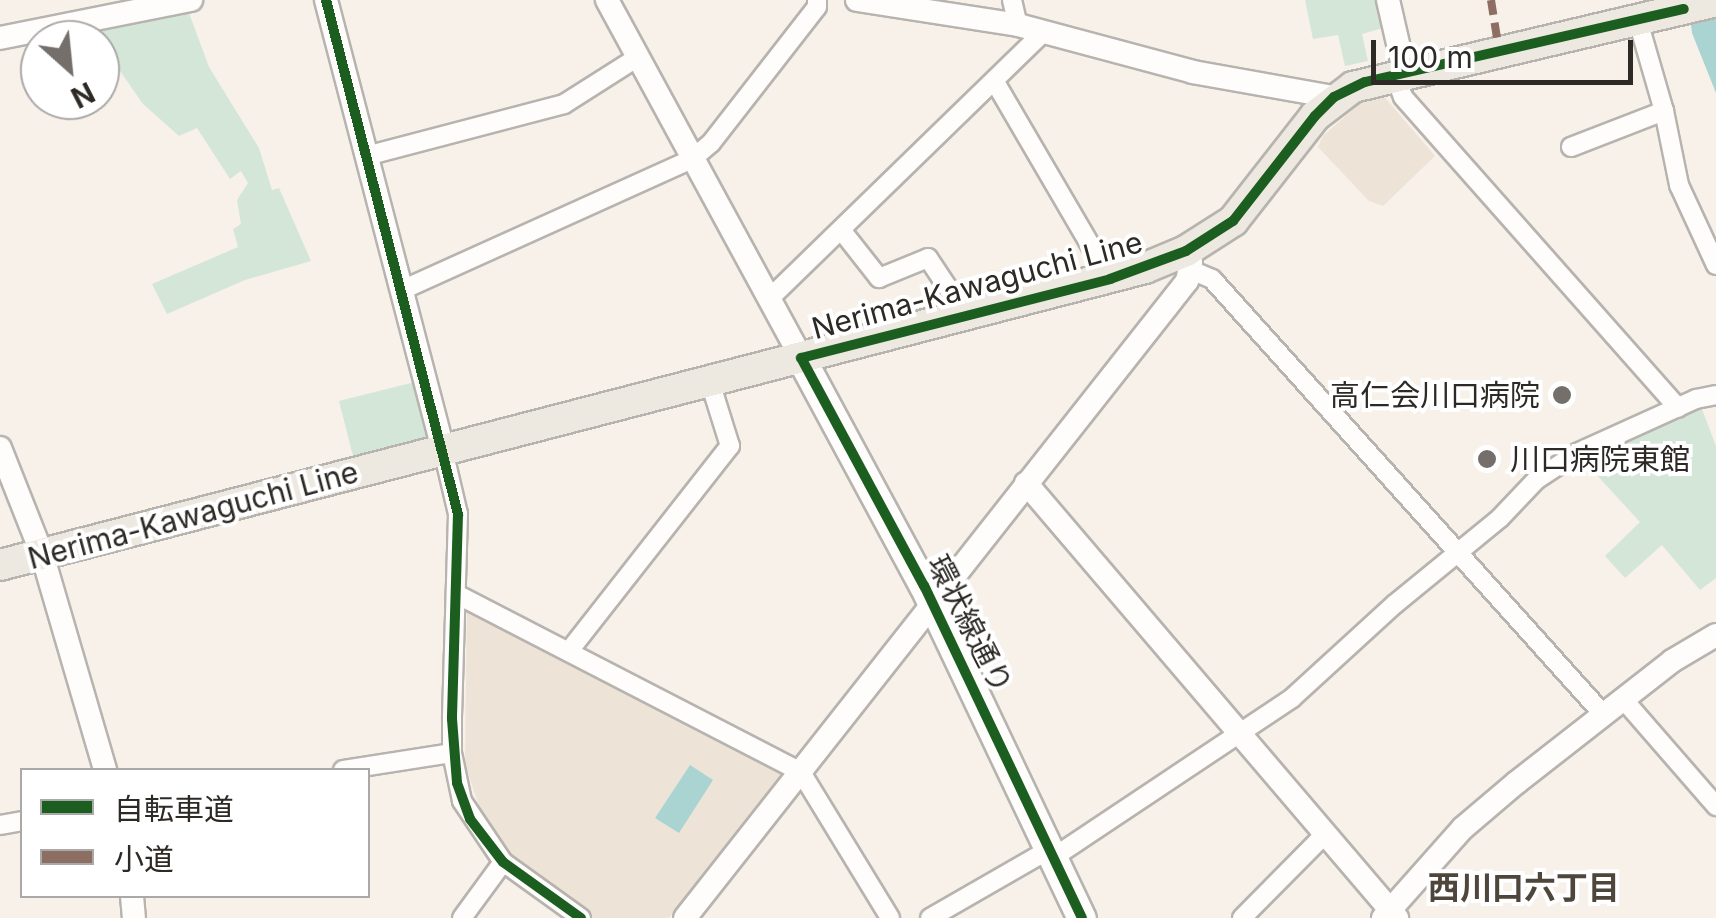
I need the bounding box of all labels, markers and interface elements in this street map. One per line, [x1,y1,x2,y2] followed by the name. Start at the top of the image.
[20,20,120,120] north arrow
[1376,20,1638,82] scale bar
[1388,39,1473,75] text: 100 m
[65,75,100,115] text: N
[808,224,1146,346] street label: Nerima-Kawaguchi Line
[1330,377,1540,413] place label: 高仁会川口病院
[1549,382,1575,408] marker: 高仁会川口病院
[1510,441,1690,477] place label: 川口病院東館
[1474,446,1500,472] marker: 川口病院東館
[24,454,362,576] street label: Nerima-Kawaguchi Line
[920,549,1020,699] street label: 環状線通り
[20,768,370,898] legend
[114,791,234,827] text: 自転車道
[114,841,174,877] text: 小道
[1428,869,1620,907] district label: 西川口六丁目

